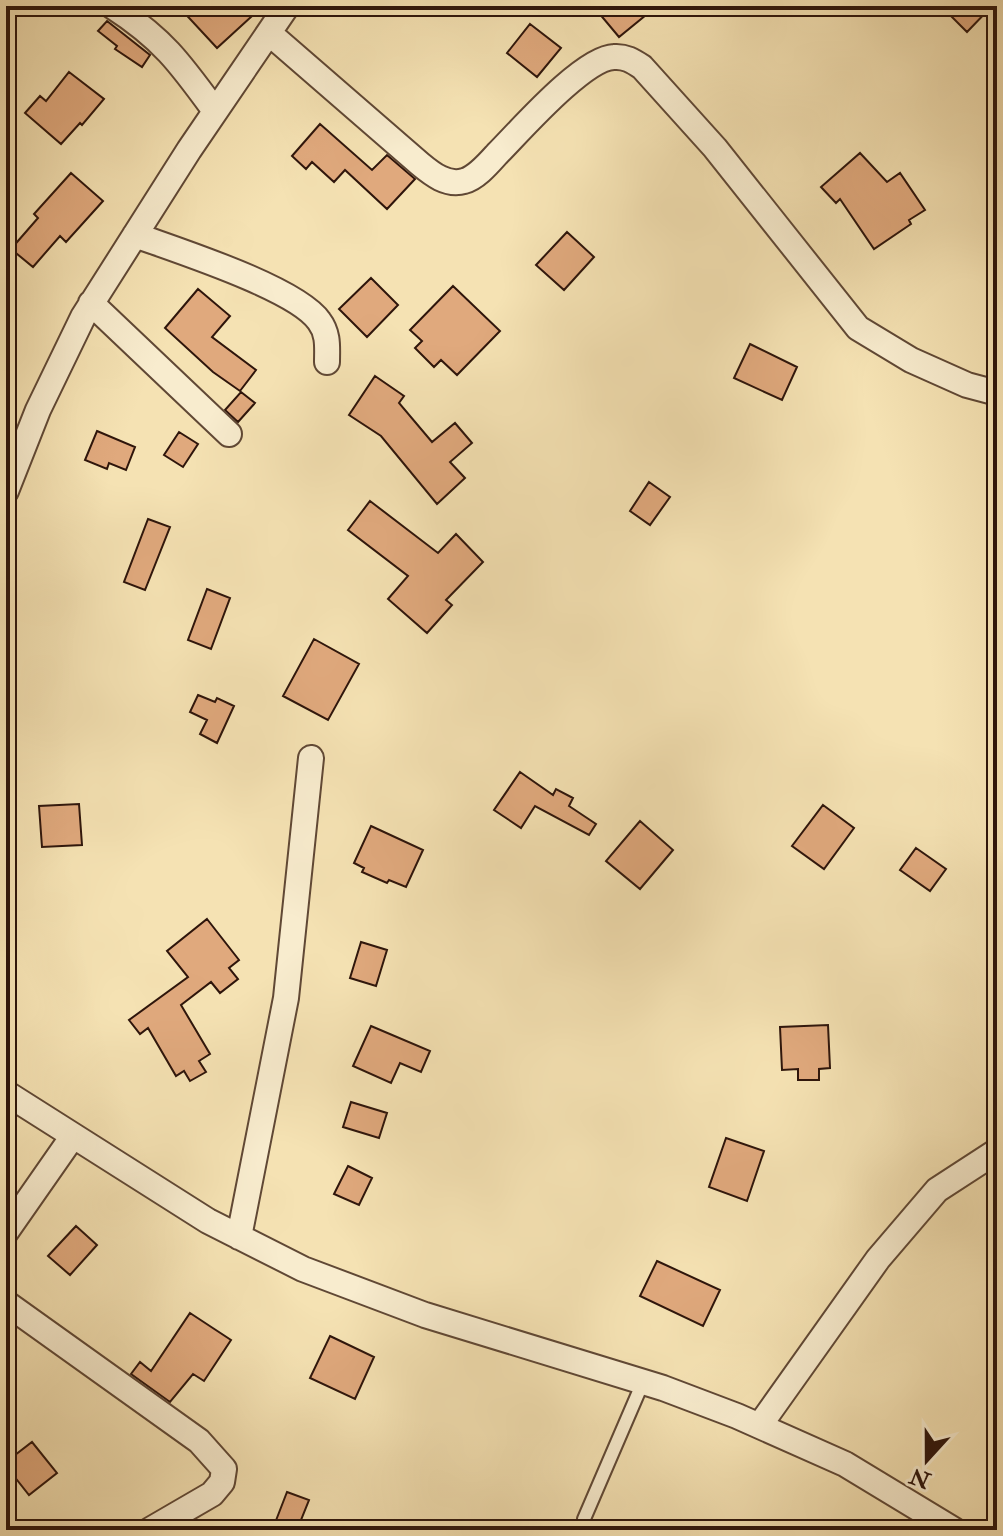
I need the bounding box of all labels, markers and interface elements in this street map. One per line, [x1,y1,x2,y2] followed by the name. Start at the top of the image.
[887,1420,967,1500] north arrow
[906,1461,935,1495] text: N

